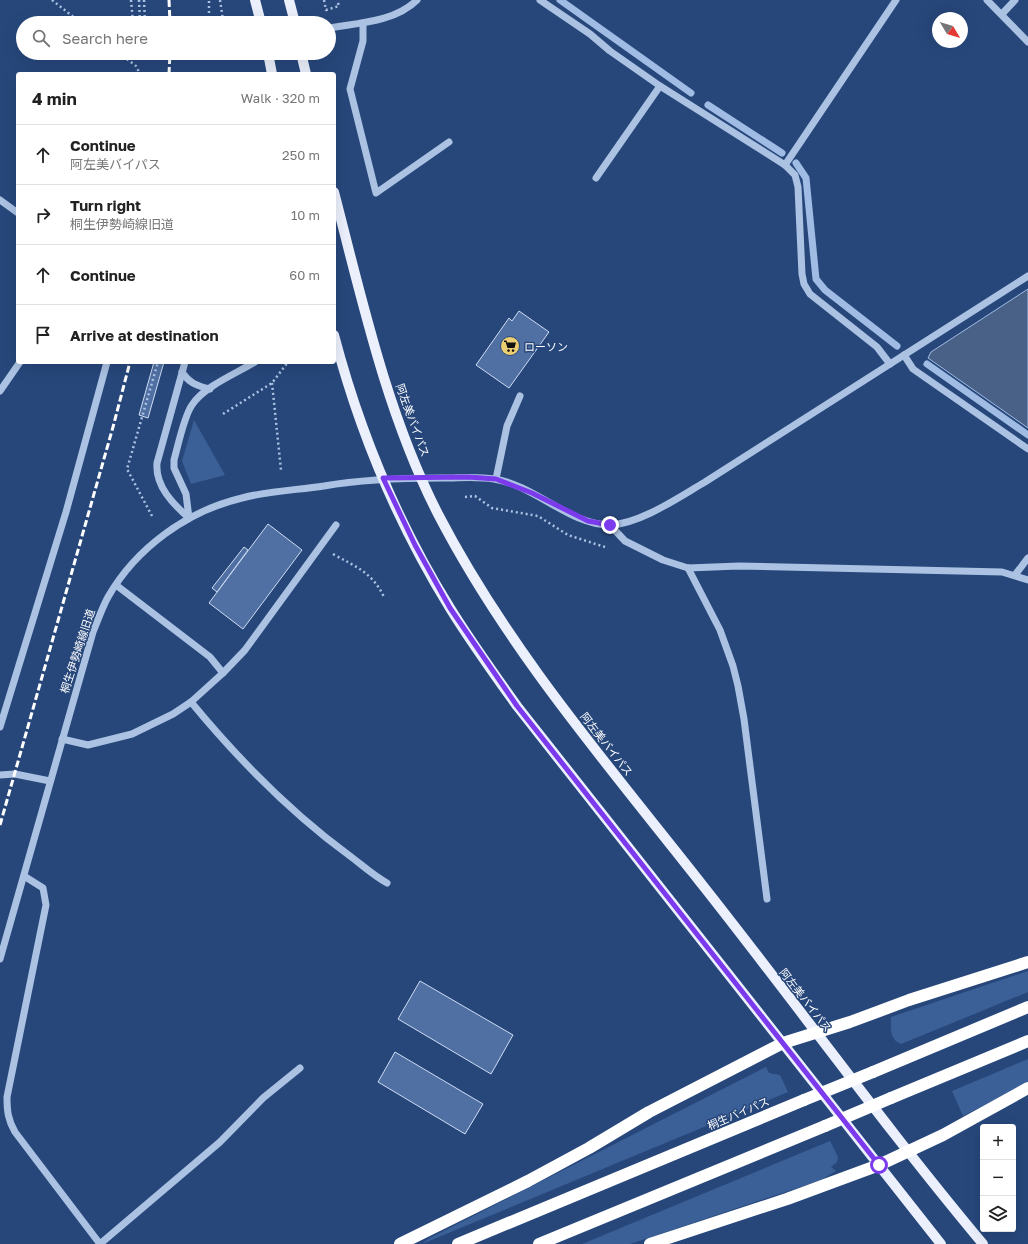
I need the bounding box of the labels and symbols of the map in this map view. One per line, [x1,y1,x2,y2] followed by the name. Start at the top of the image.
[932,12,968,48] north arrow
[499,335,521,357] supermarket icon: ローソン
[524,340,568,353] place label: ローソン
[394,382,432,458] street label: 阿左美バイパス
[601,516,619,534] route end
[57,607,97,695] street label: 桐生伊勢崎線旧道
[578,710,636,778] street label: 阿左美バイパス
[777,966,835,1034] street label: 阿左美バイパス
[705,1094,771,1132] street label: 桐生バイパス
[870,1156,888,1174] route start

